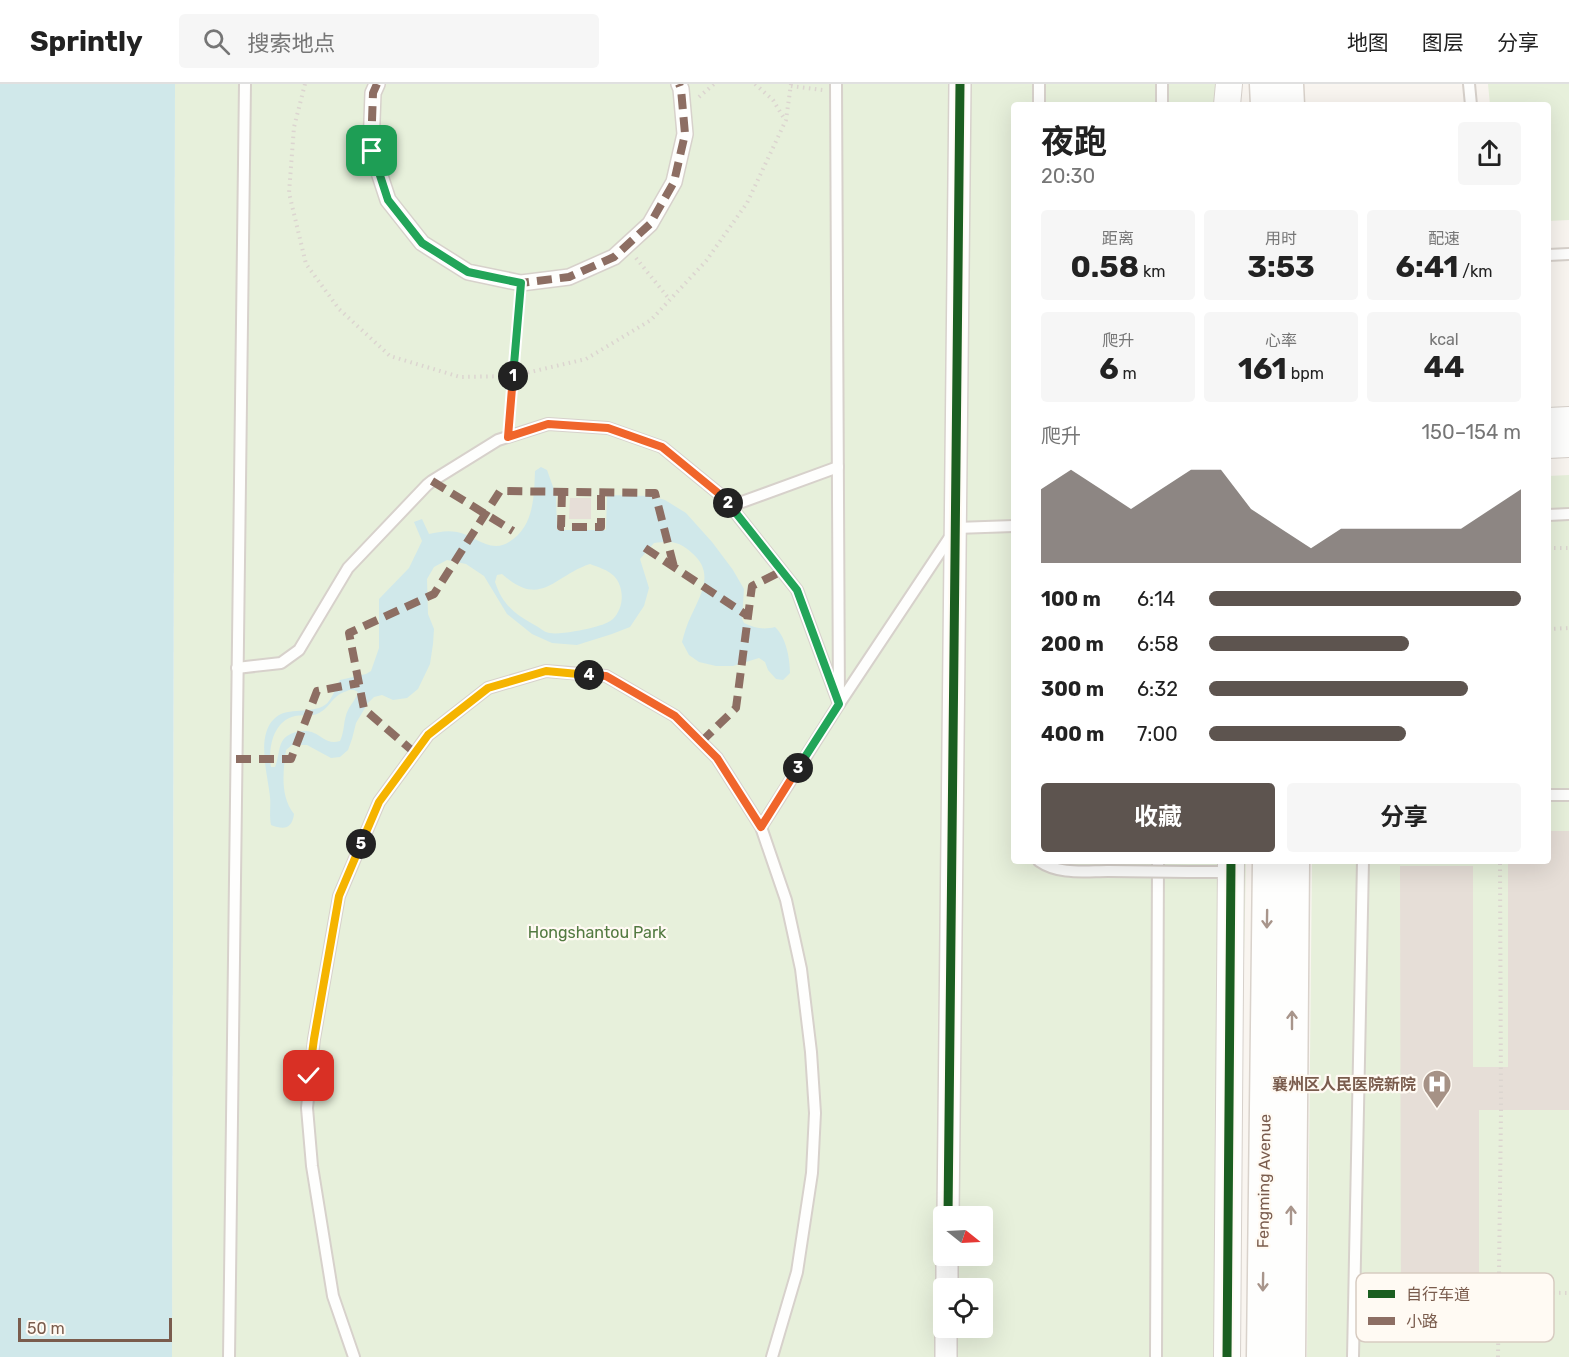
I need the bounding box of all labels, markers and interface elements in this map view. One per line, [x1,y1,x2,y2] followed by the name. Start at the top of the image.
[179,14,599,68] search box
[30,25,143,58] text: Sprintly
[200,25,233,58] icon: search
[248,30,336,57] text: 搜索地点
[1347,30,1389,55] text: 地图
[1422,30,1464,55] text: 图层
[1497,30,1539,55] text: 分享
[1041,122,1107,161] text: 夜跑
[1458,122,1521,185] button: share
[346,125,397,176] pin
[355,134,388,167] icon: arrive
[1041,164,1095,188] text: 20:30
[1102,229,1134,248] text: 距离
[1265,229,1297,248] text: 用时
[1428,229,1460,248] text: 配速
[1071,249,1139,285] text: 0.58
[1247,249,1315,285] text: 3:53
[1395,249,1458,285] text: 6:41
[1139,262,1165,281] text: km
[1458,262,1493,281] text: /km
[1429,330,1459,349] text: kcal
[1102,331,1134,350] text: 爬升
[1265,331,1297,350] text: 心率
[1424,349,1464,385] text: 44
[1099,351,1119,387] text: 6
[1238,351,1287,387] text: 161
[498,361,528,391] pin: 1
[1119,364,1137,383] text: m
[1287,364,1324,383] text: bpm
[509,366,517,385] text: 1
[1422,420,1521,444] text: 150–154 m
[1041,424,1081,448] text: 爬升
[713,488,743,518] pin: 2
[723,493,733,512] text: 2
[1041,587,1101,611] text: 100 m
[1137,587,1175,611] text: 6:14
[1041,632,1104,656] text: 200 m
[1137,632,1179,656] text: 6:58
[574,660,604,690] pin: 4
[584,665,594,684] text: 4
[1041,677,1104,701] text: 300 m
[1137,677,1178,701] text: 6:32
[1041,722,1104,746] text: 400 m
[1137,722,1178,746] text: 7:00
[783,753,813,783] pin: 3
[793,758,803,777] text: 3
[1041,783,1275,852] button: 收藏
[1287,783,1521,852] button: 分享
[346,829,376,859] pin: 5
[356,834,366,853] text: 5
[1262,909,1273,929] one-way arrow
[528,923,667,942] park label: Hongshantou Park
[1286,1010,1298,1030] one-way arrow
[283,1050,334,1101] pin
[292,1059,325,1092] icon: check
[1421,1068,1453,1110] hospital icon: 襄州区人民医院新院
[1272,1075,1416,1094] place label: 襄州区人民医院新院
[1253,1114,1275,1248] street label: Fengming Avenue
[1285,1205,1297,1225] one-way arrow
[933,1206,993,1266] north arrow
[933,1206,993,1338] map controls
[1257,1272,1269,1292] one-way arrow
[1356,1273,1554,1342] legend
[933,1278,993,1338] button: locate
[1406,1285,1470,1304] text: 自行车道
[1406,1312,1438,1331] text: 小路
[18,1315,172,1342] scale bar
[27,1319,65,1338] text: 50 m

